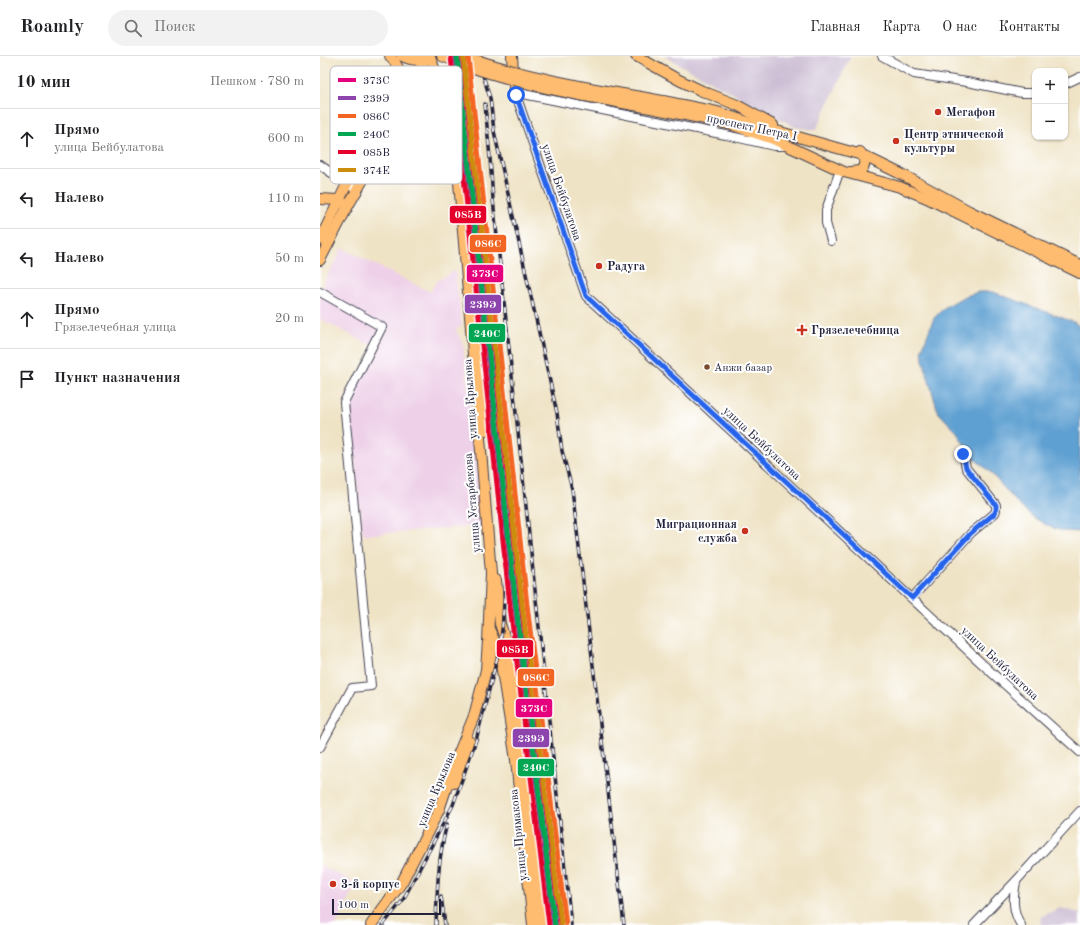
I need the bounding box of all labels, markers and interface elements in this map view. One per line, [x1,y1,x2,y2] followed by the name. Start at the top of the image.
[108,10,388,46] search box
[122,17,144,39] icon: search
[20,18,84,37] text: Roamly
[154,20,196,35] text: Поиск
[810,20,860,34] text: Главная
[882,20,920,34] text: Карта
[942,20,977,34] text: О нас
[999,20,1060,34] text: Контакты
[330,66,462,184] legend
[1032,68,1068,140] map controls
[1032,68,1068,104] button: +
[16,74,71,91] text: 10 мин
[210,75,304,88] text: Пешком · 780 m
[363,76,390,87] text: 373C
[507,86,525,104] route start
[363,94,389,105] text: 239Э
[1032,104,1068,140] button: −
[933,107,943,117] marker: Мегафон
[946,107,995,119] place label: Мегафон
[363,112,390,123] text: 086С
[706,113,798,143] street label: проспект Петра I
[54,123,100,138] text: Прямо
[16,128,38,150] icon: ahead
[904,129,1004,155] place label: Центр этнической культуры
[363,130,390,141] text: 240С
[267,132,304,145] text: 600 m
[891,136,901,146] marker: Центр этнической культуры
[54,141,164,154] text: улица Бейбулатова
[539,142,583,242] street label: улица Бейбулатова
[363,148,390,159] text: 085В
[363,166,390,177] text: 374Е
[16,188,38,210] icon: left
[54,191,104,206] text: Налево
[267,192,304,205] text: 110 m
[449,205,487,224] line badge: 085В
[455,210,482,221] text: 085В
[469,234,507,253] line badge: 086С
[475,239,501,250] text: 086С
[16,248,38,270] icon: left
[54,251,104,266] text: Налево
[275,252,304,265] text: 50 m
[594,261,604,271] marker: Радуга
[607,261,645,273] place label: Радуга
[466,264,504,283] line badge: 373C
[472,269,498,280] text: 373C
[464,294,502,314] line badge: 239Э
[470,300,496,311] text: 239Э
[54,303,100,318] text: Прямо
[16,308,38,330] icon: ahead
[275,312,304,325] text: 20 m
[54,321,176,334] text: Грязелечебная улица
[468,323,506,343] line badge: 240С
[796,324,808,336] marker: Грязелечебница
[811,325,899,337] place label: Грязелечебница
[474,329,500,340] text: 240С
[462,358,480,440] street label: улица Крылова
[702,362,712,372] marker: Анжи базар
[714,363,772,374] place label: Анжи базар
[16,368,38,390] icon: arrive
[54,371,181,386] text: Пункт назначения
[720,405,803,483] street label: улица Бейбулатова
[954,445,972,463] route end
[463,453,483,553] street label: улица Устарбекова
[655,519,737,545] place label: Миграционная служба
[740,526,750,536] marker: Миграционная служба
[958,625,1041,703] street label: улица Бейбулатова
[496,639,534,658] line badge: 085В
[502,645,529,656] text: 085В
[517,668,555,687] line badge: 086С
[523,673,549,684] text: 086С
[515,698,553,718] line badge: 373C
[521,704,547,715] text: 373C
[512,728,550,748] line badge: 239Э
[518,734,544,745] text: 239Э
[416,750,458,829] street label: улица Крылова
[517,758,555,777] line badge: 240С
[523,763,549,774] text: 240С
[508,788,530,882] street label: улица Примакова
[328,879,338,889] marker: 3-й корпус
[341,879,400,891] place label: 3-й корпус
[332,897,441,916] scale bar
[338,900,369,911] text: 100 m

